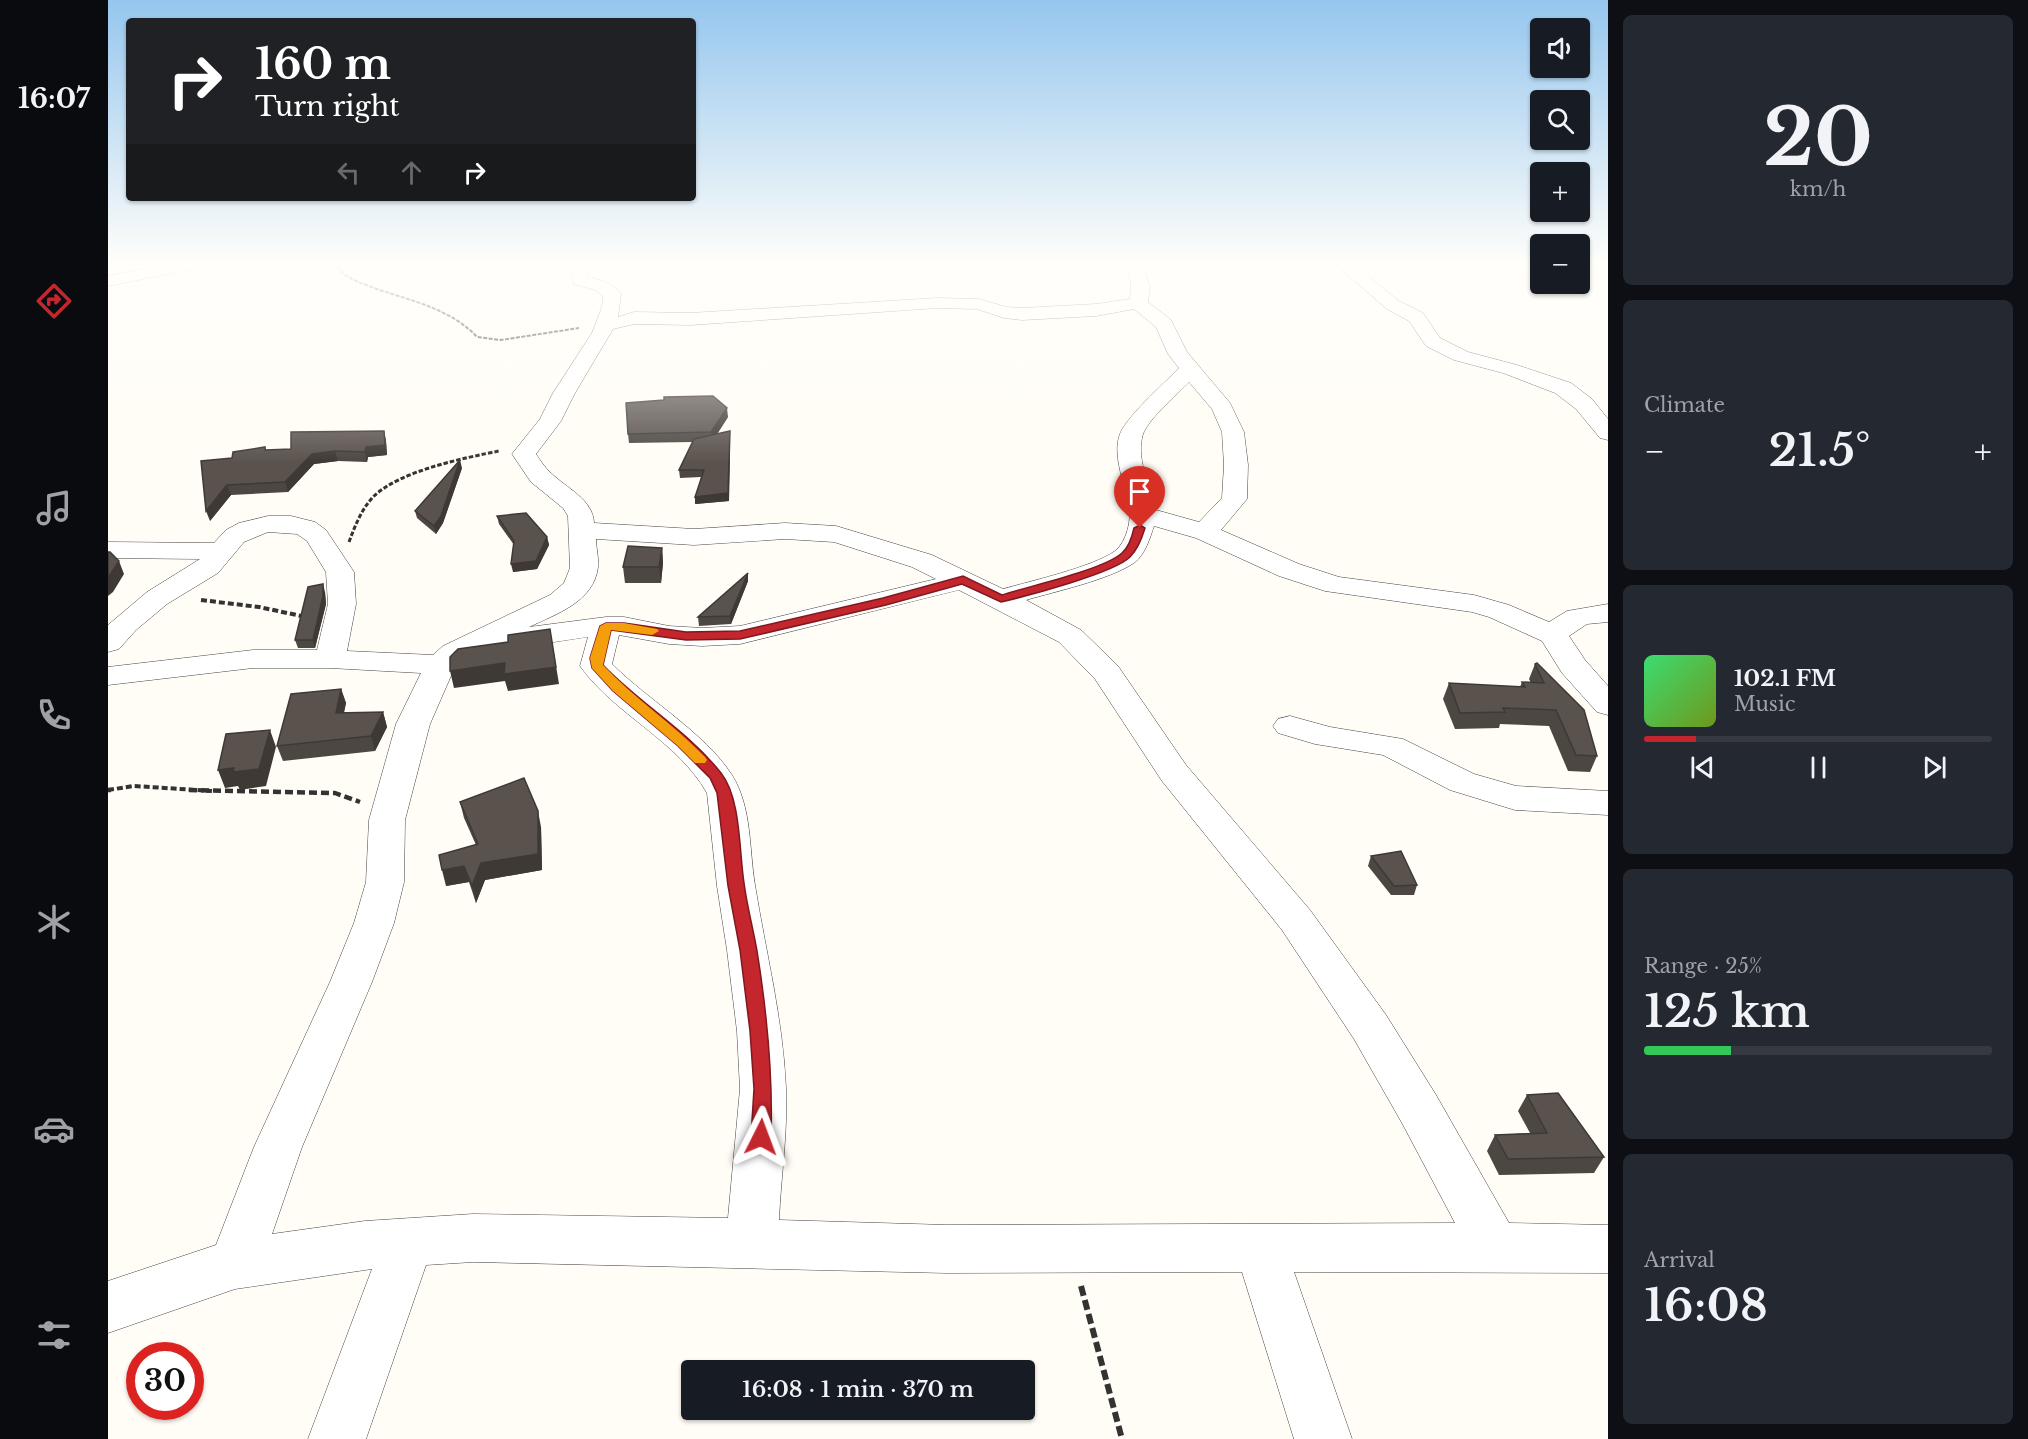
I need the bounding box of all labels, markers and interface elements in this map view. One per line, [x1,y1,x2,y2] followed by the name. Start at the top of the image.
[1530,18,1590,294] map controls
[1530,18,1590,78] button: sound
[255,38,391,90] text: 160 m
[156,42,234,120] icon: right
[18,82,90,115] text: 16:07
[1763,89,1873,186] text: 20
[255,90,399,123] text: Turn right
[1530,90,1590,150] button: search
[332,156,365,189] icon: left
[395,156,428,189] icon: ahead
[458,156,491,189] icon: right
[1530,162,1590,222] button: +
[1790,177,1846,201] text: km/h
[1530,234,1590,294] button: −
[33,280,75,322] icon: directions
[1644,393,1725,417] text: Climate
[1768,422,1870,478] text: 21.5°
[1644,431,1665,472] text: −
[1974,431,1992,472] text: +
[1114,466,1165,528] pin
[1123,475,1156,508] icon: arrive
[33,487,75,529] icon: music
[1734,665,1836,692] text: 102.1 FM
[1734,692,1795,716] text: Music
[33,694,75,736] icon: phone
[1686,751,1719,784] icon: previous
[1802,751,1835,784] icon: pause
[1918,751,1951,784] icon: next
[33,901,75,943] icon: climate
[1644,954,1762,978] text: Range · 25%
[1644,983,1810,1039] text: 125 km
[729,1105,793,1169] position arrow
[33,1108,75,1150] icon: car
[1644,1248,1715,1272] text: Arrival
[1644,1277,1768,1333] text: 16:08
[33,1314,75,1356] icon: filters
[126,1342,204,1420] speed limit sign: 30
[742,1376,974,1403] text: 16:08 · 1 min · 370 m

